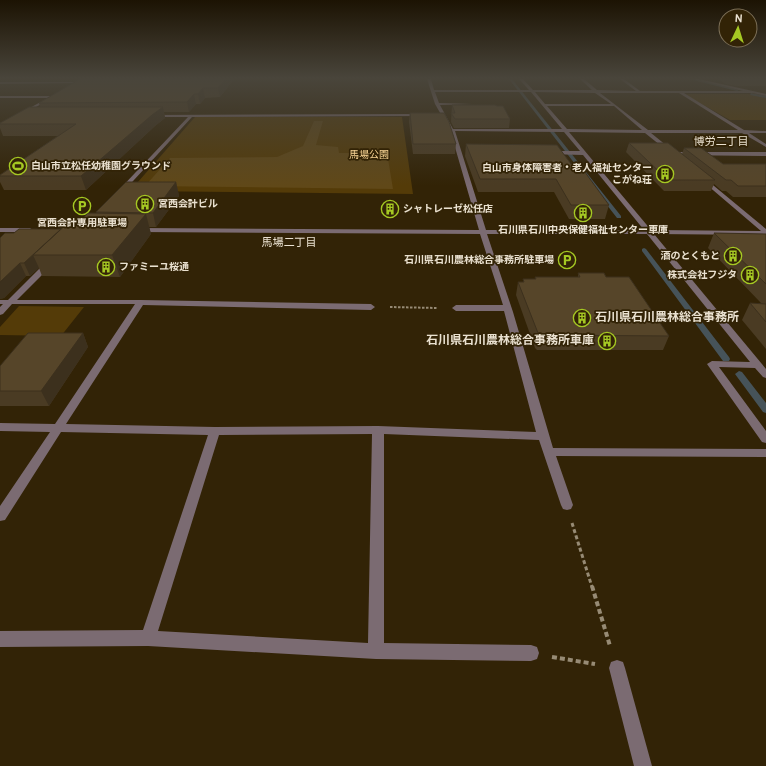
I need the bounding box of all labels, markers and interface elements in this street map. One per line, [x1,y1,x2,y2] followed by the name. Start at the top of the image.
[718,8,758,48] north arrow
[734,12,743,26] text: N
[694,135,749,149] district label: 博労二丁目
[349,149,389,162] park label: 馬場公園
[8,156,28,176] sports icon: 白山市立松任幼稚園グラウンド
[31,160,171,173] place label: 白山市立松任幼稚園グラウンド
[482,162,652,187] place label: 白山市身体障害者・老人福祉センター こがね荘
[655,164,675,184] building icon: 白山市身体障害者・老人福祉センター こがね荘
[135,194,155,214] building icon: 宮西会計ビル
[72,196,92,216] parking icon: 宮西会計専用駐車場
[158,198,218,211] place label: 宮西会計ビル
[380,199,400,219] building icon: シャトレーゼ松任店
[403,203,493,216] place label: シャトレーゼ松任店
[573,203,593,223] building icon: 石川県石川中央保健福祉センター車庫
[37,217,127,230] place label: 宮西会計専用駐車場
[498,224,668,237] place label: 石川県石川中央保健福祉センター車庫
[262,236,317,250] district label: 馬場二丁目
[723,246,743,266] building icon: 酒のとくもと
[557,250,577,270] parking icon: 石川県石川農林総合事務所駐車場
[661,250,720,263] place label: 酒のとくもと
[404,254,554,267] place label: 石川県石川農林総合事務所駐車場
[96,257,116,277] building icon: ファミーユ桜通
[119,261,189,274] place label: ファミーユ桜通
[740,265,760,285] building icon: 株式会社フジタ
[667,269,737,282] place label: 株式会社フジタ
[572,308,592,328] building icon: 石川県石川農林総合事務所
[595,310,739,326] place label: 石川県石川農林総合事務所
[597,331,617,351] building icon: 石川県石川農林総合事務所車庫
[426,333,594,349] place label: 石川県石川農林総合事務所車庫

